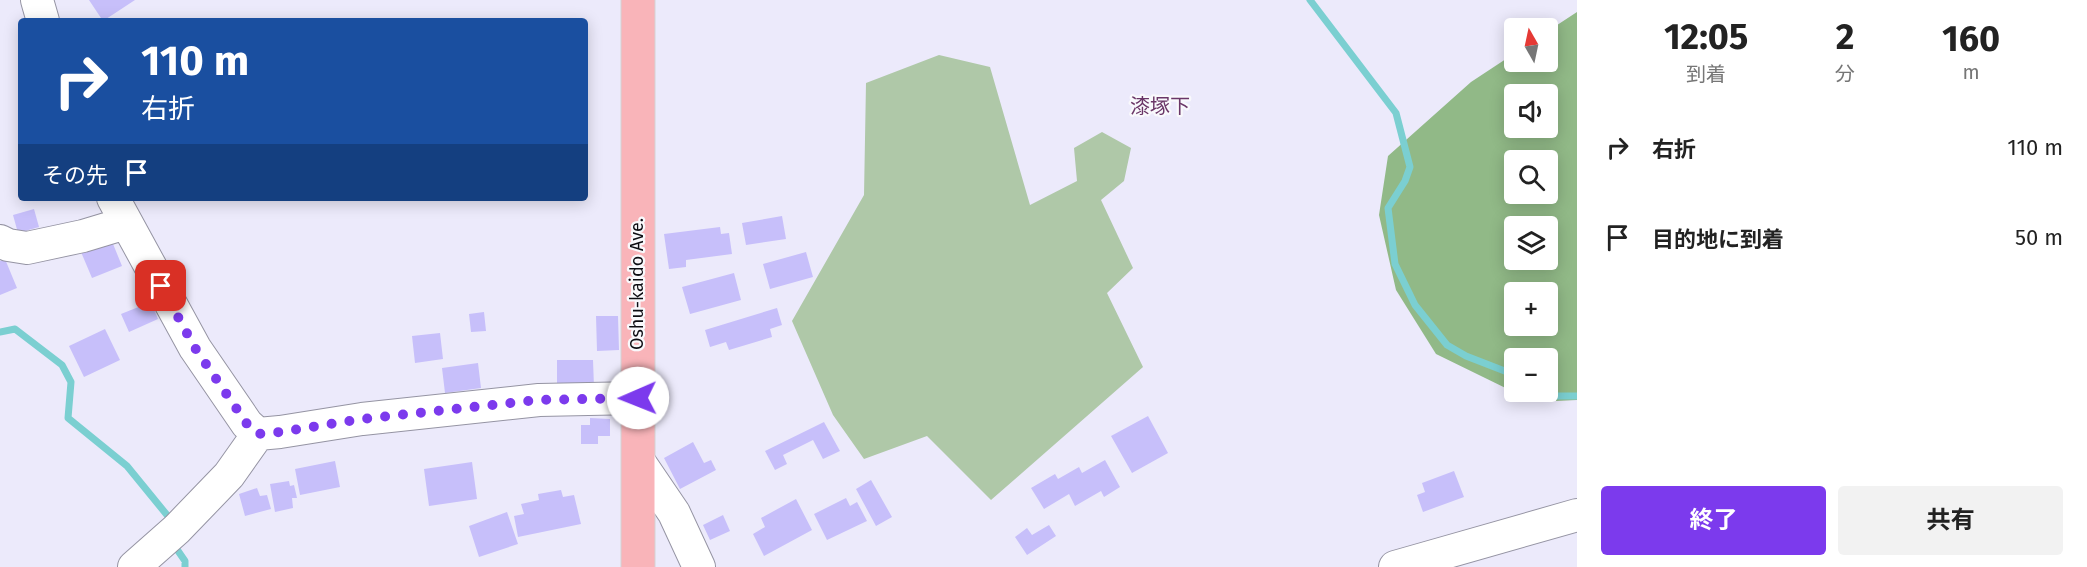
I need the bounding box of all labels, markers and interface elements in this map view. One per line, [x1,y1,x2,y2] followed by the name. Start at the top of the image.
[1664,15,1748,59] text: 12:05
[1836,15,1854,59] text: 2
[1942,17,2000,61] text: 160
[1504,18,1558,72] north arrow
[1504,18,1558,402] map controls
[141,36,249,86] text: 110 m
[42,42,120,120] icon: right
[1962,60,1980,84] text: m
[1686,62,1726,86] text: 到着
[1835,62,1855,86] text: 分
[1504,84,1558,138] button: sound
[141,93,195,125] text: 右折
[1130,94,1190,118] district label: 漆塚下
[1601,131,1634,164] icon: right
[2007,134,2063,161] text: 110 m
[1652,136,1696,163] text: 右折
[1504,150,1558,204] button: search
[120,156,153,189] icon: arrive
[42,162,108,189] text: その先
[1504,216,1558,270] button: layers
[626,218,648,350] street label: Oshu-kaido Ave.
[1601,221,1634,254] icon: arrive
[2015,224,2063,251] text: 50 m
[1652,226,1784,253] text: 目的地に到着
[135,260,186,311] pin
[144,269,177,302] icon: arrive
[1504,282,1558,336] button: +
[1504,348,1558,402] button: −
[606,366,670,430] position arrow
[1601,486,1826,555] button: 終了
[1838,486,2063,555] button: 共有

